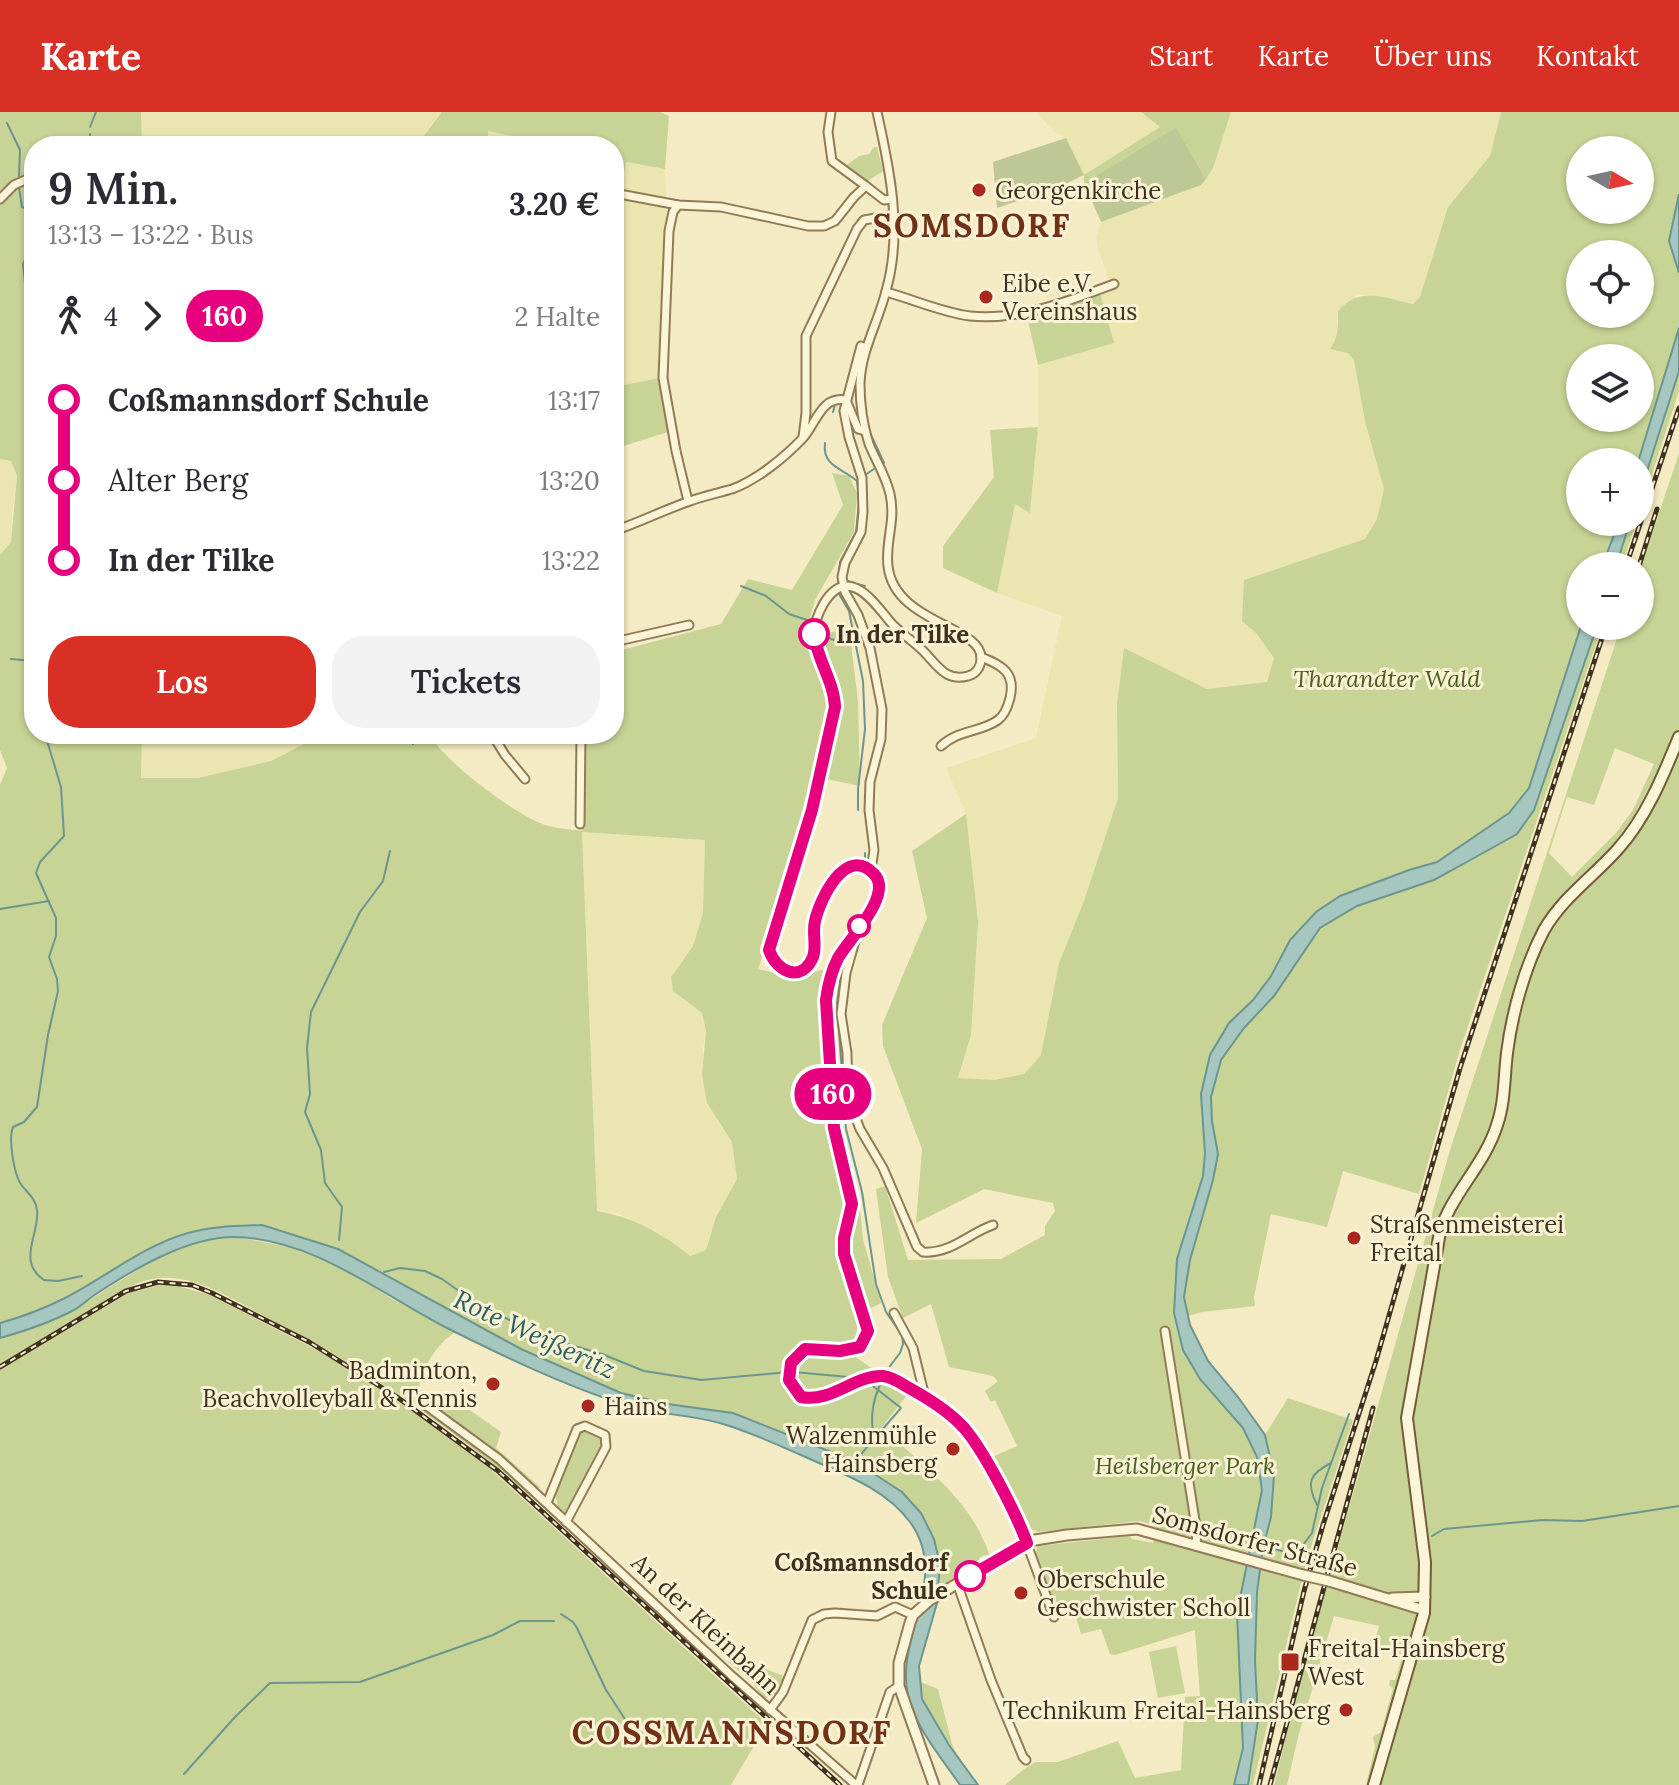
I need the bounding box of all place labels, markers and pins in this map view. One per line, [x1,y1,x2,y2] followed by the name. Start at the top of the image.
[995,175,1161,206] place label: Georgenkirche
[970,181,988,199] marker: Georgenkirche
[1001,268,1137,327] place label: Eibe e.V. Vereinshaus
[977,288,995,306] marker: Eibe e.V. Vereinshaus
[799,619,829,649] marker: In der Tilke
[836,619,969,650] place label: In der Tilke
[848,915,870,937] unlabelled marker
[1370,1209,1564,1268] place label: Straßenmeisterei Freital
[1345,1229,1363,1247] marker: Straßenmeisterei Freital
[202,1355,477,1414] place label: Badminton, Beachvolleyball & Tennis
[484,1375,502,1393] marker: Badminton, Beachvolleyball & Tennis
[604,1391,667,1422] place label: Hains
[579,1397,597,1415] marker: Hains
[786,1420,938,1479] place label: Walzenmühle Hainsberg
[944,1440,962,1458] marker: Walzenmühle Hainsberg
[774,1547,950,1606] place label: Coßmannsdorf Schule
[955,1561,985,1591] marker: Coßmannsdorf Schule
[1037,1564,1250,1623] place label: Oberschule Geschwister Scholl
[1012,1584,1030,1602] marker: Oberschule Geschwister Scholl
[1308,1633,1505,1692] place label: Freital-Hainsberg West
[1279,1651,1301,1673] marker: Freital-Hainsberg West
[1003,1695,1331,1726] place label: Technikum Freital-Hainsberg
[1337,1701,1355,1719] marker: Technikum Freital-Hainsberg

